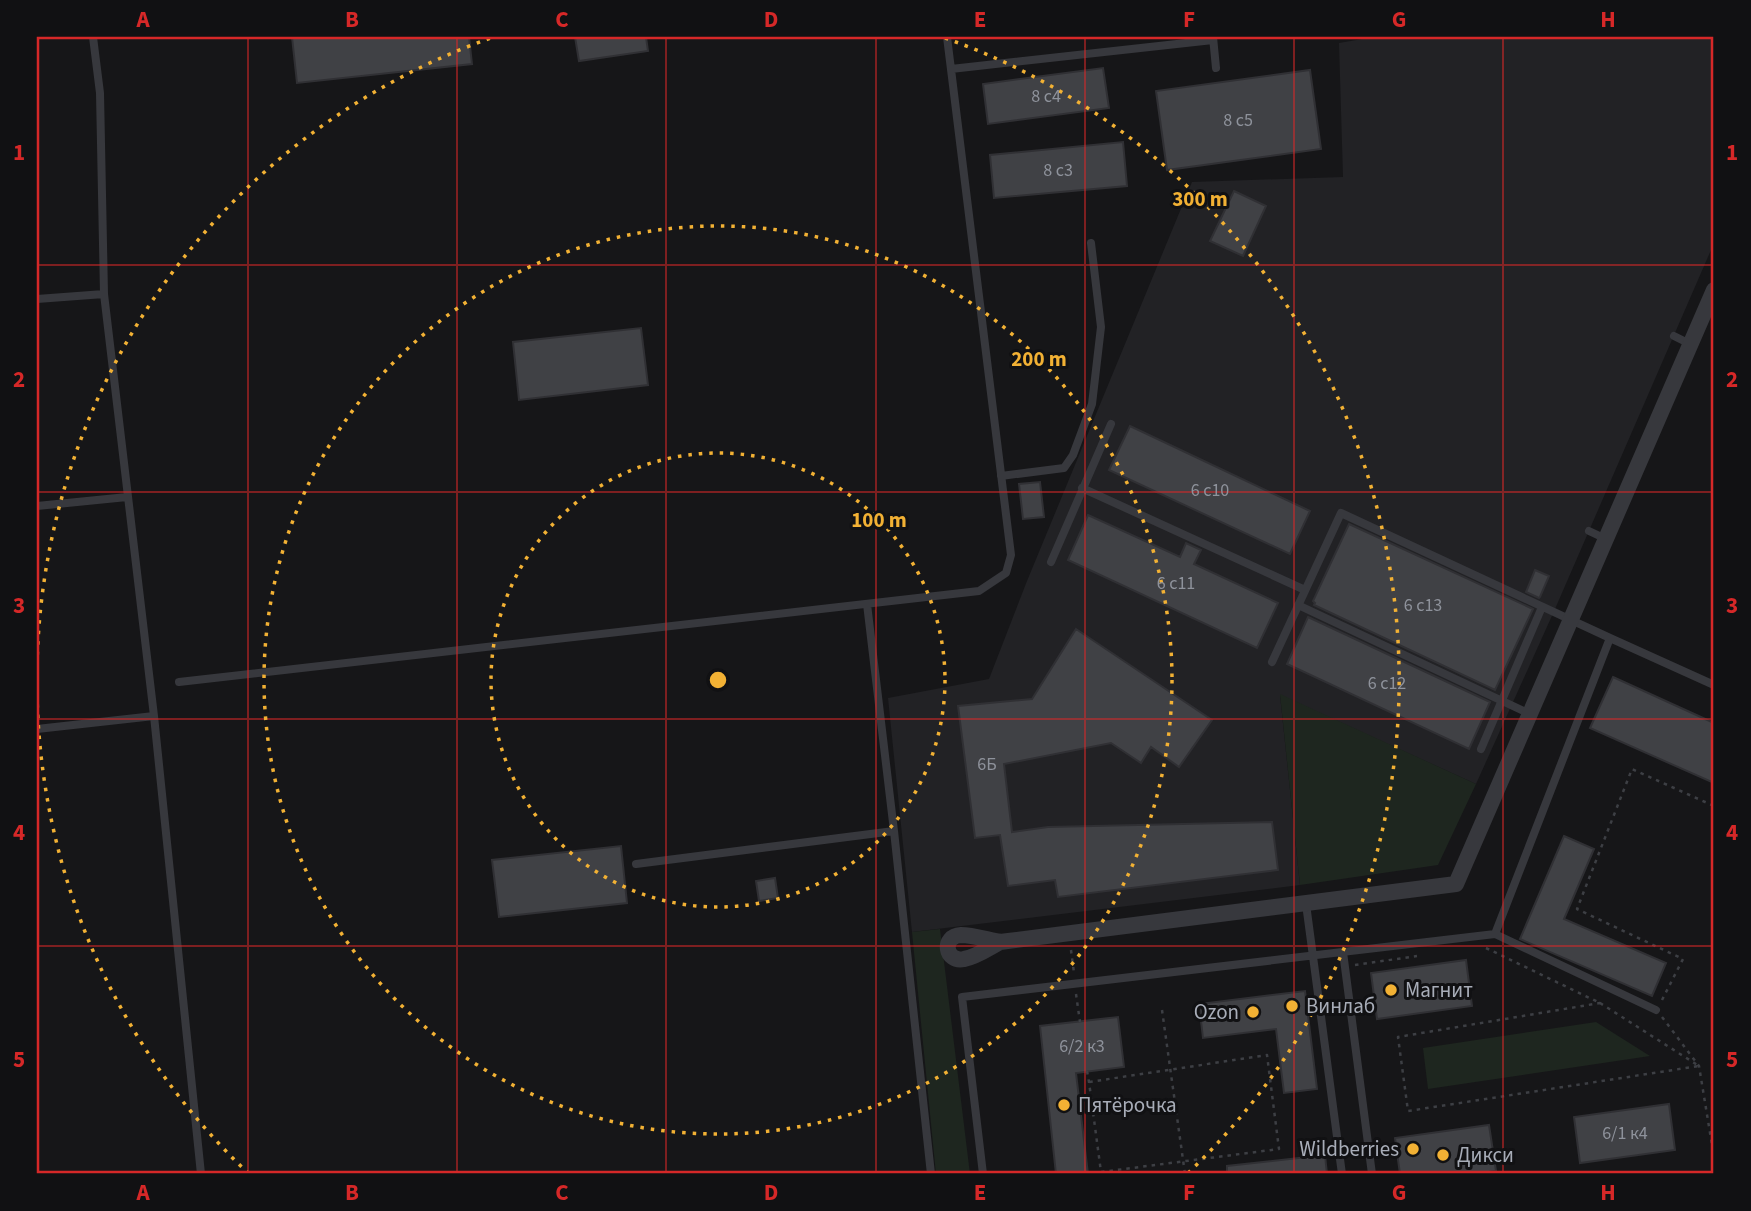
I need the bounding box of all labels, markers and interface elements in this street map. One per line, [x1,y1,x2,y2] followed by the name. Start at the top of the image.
[135,3,150,36] text: A
[345,3,359,36] text: B
[555,3,569,36] text: C
[764,3,778,36] text: D
[974,3,986,36] text: E
[1183,3,1195,36] text: F
[1392,3,1406,36] text: G
[1600,3,1616,36] text: H
[1031,84,1061,109] house number: 8 с4
[1223,108,1253,133] house number: 8 с5
[13,136,25,169] text: 1
[1726,136,1738,169] text: 1
[1043,158,1073,183] house number: 8 с3
[1172,184,1228,214] text: 300 m
[1011,344,1067,374] text: 200 m
[13,363,25,396] text: 2
[1726,363,1738,396] text: 2
[1191,478,1229,503] house number: 6 с10
[851,505,907,535] text: 100 m
[1157,571,1195,596] house number: 6 с11
[13,589,25,622] text: 3
[1726,589,1738,622] text: 3
[1404,593,1442,618] house number: 6 с13
[706,668,730,692] centre of rings
[1368,671,1406,696] house number: 6 с12
[977,752,997,777] house number: 6Б
[13,816,25,849] text: 4
[1726,816,1738,849] text: 4
[1405,975,1473,1005] place label: Магнит
[1383,982,1399,998] marker: Магнит
[1306,991,1375,1021] place label: Винлаб
[1194,997,1239,1027] place label: Ozon
[1284,998,1300,1014] marker: Винлаб
[1245,1004,1261,1020] marker: Ozon
[1059,1034,1105,1059] house number: 6/2 к3
[13,1043,25,1076] text: 5
[1726,1043,1738,1076] text: 5
[1078,1090,1177,1120] place label: Пятёрочка
[1056,1097,1072,1113] marker: Пятёрочка
[1602,1121,1648,1146] house number: 6/1 к4
[1299,1134,1399,1164] place label: Wildberries
[1457,1140,1514,1170] place label: Дикси
[1405,1141,1421,1157] marker: Wildberries
[1435,1147,1451,1163] marker: Дикси
[135,1176,150,1209] text: A
[345,1176,359,1209] text: B
[555,1176,569,1209] text: C
[764,1176,778,1209] text: D
[974,1176,986,1209] text: E
[1183,1176,1195,1209] text: F
[1392,1176,1406,1209] text: G
[1600,1176,1616,1209] text: H

